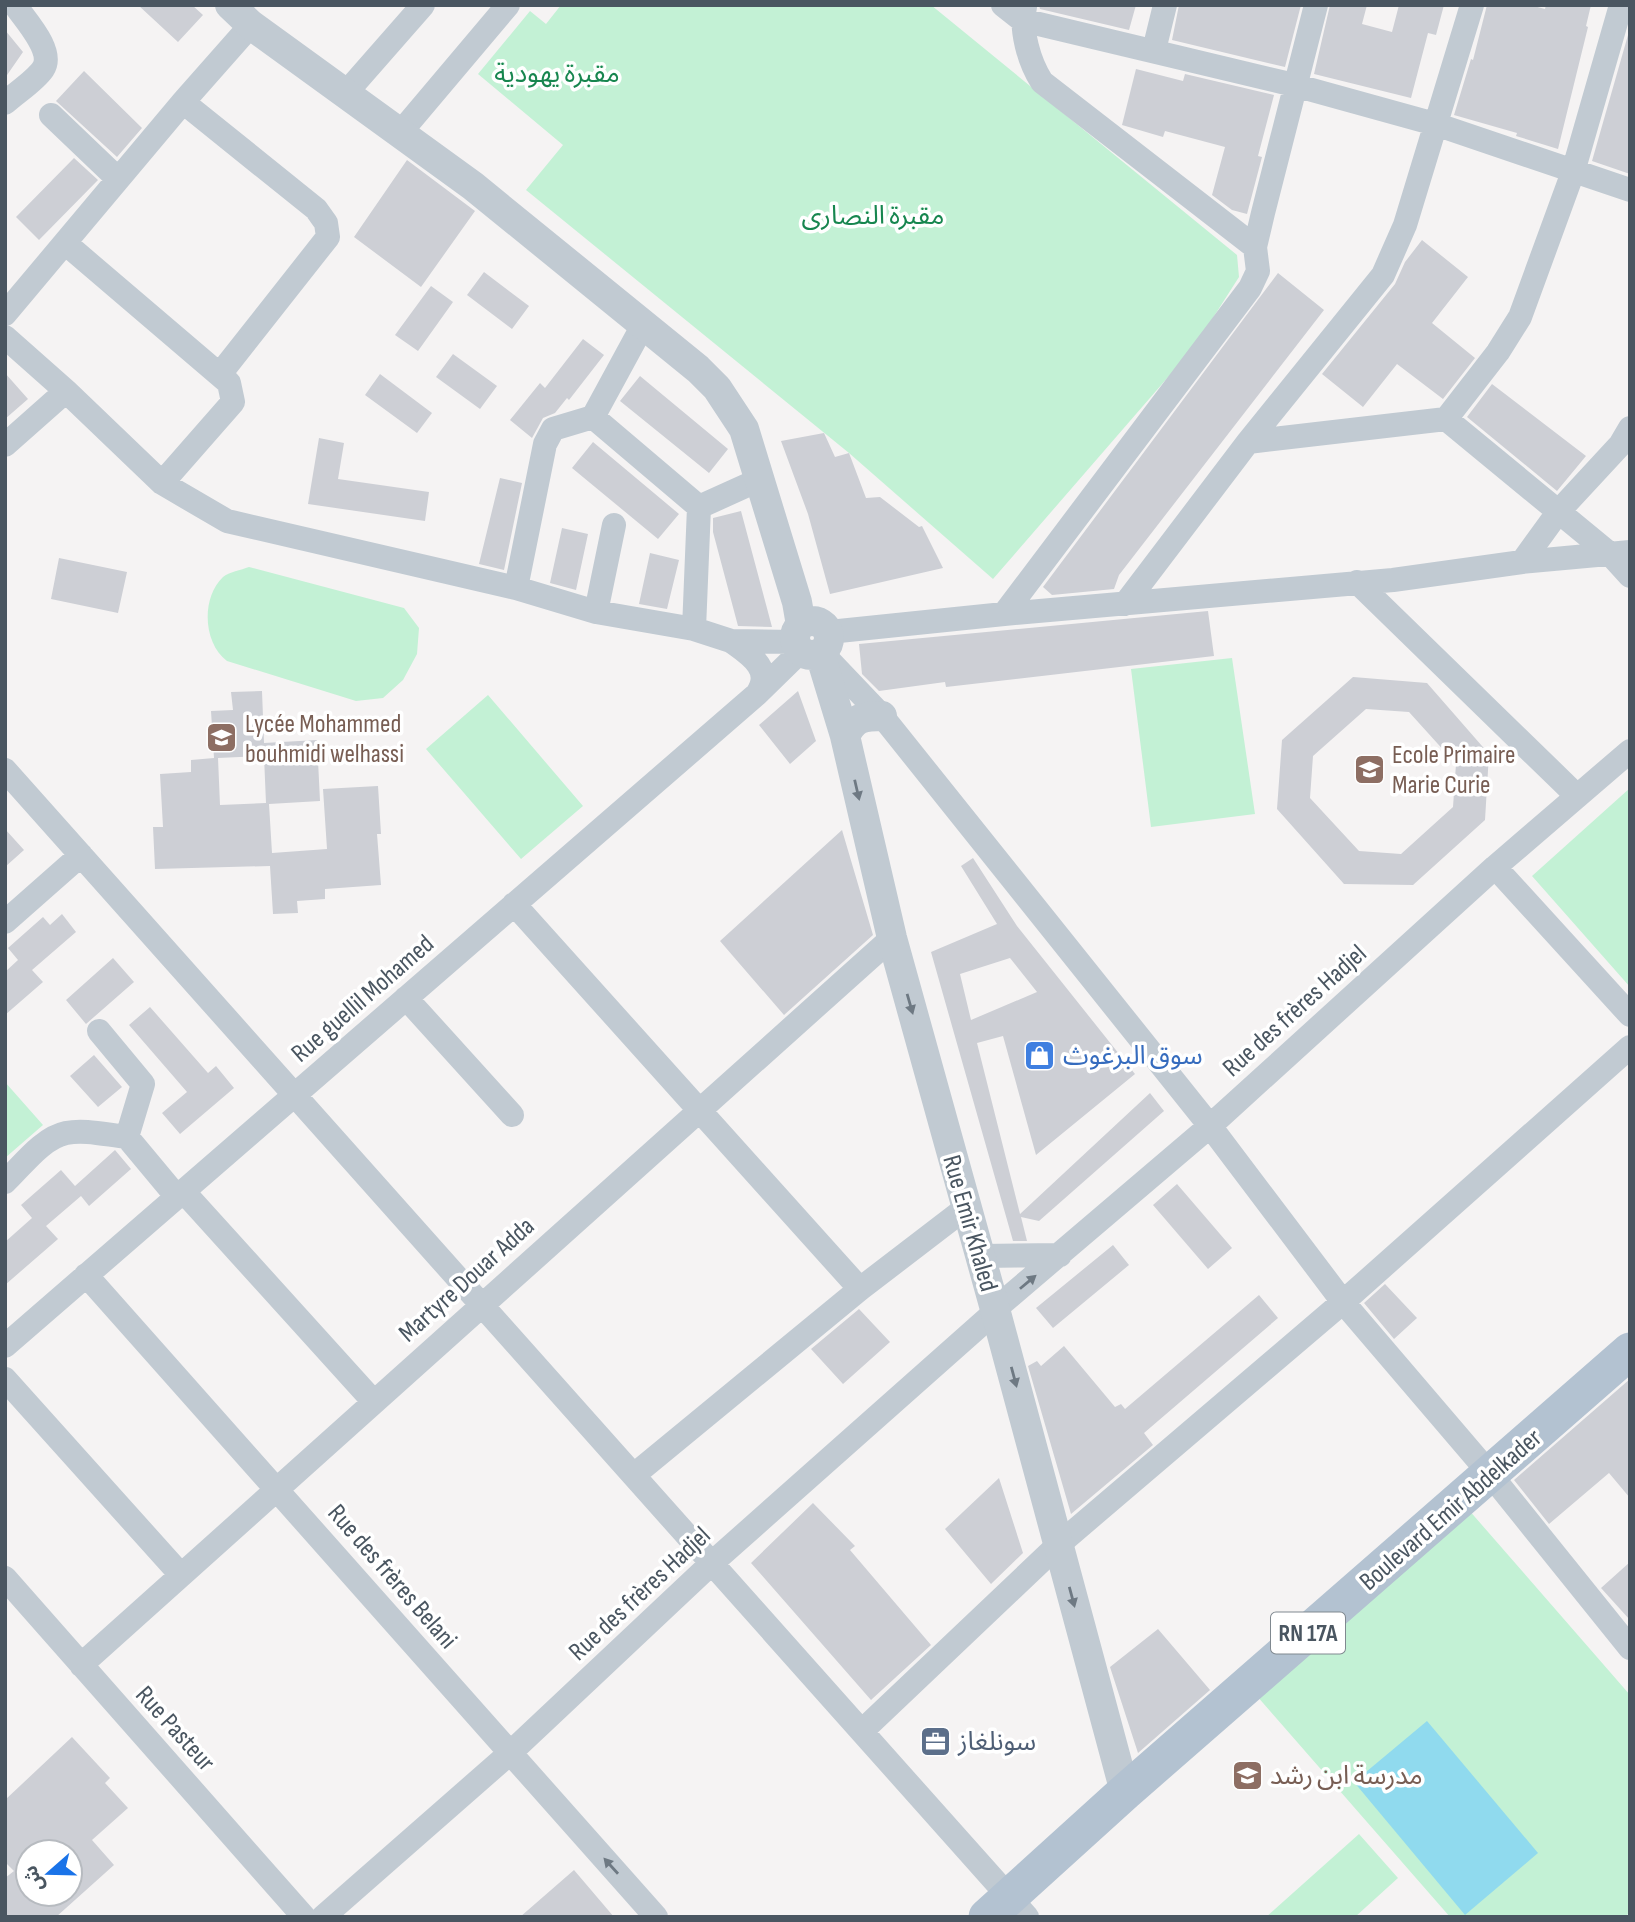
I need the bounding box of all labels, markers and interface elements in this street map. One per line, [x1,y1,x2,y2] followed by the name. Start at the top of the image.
[494,59,620,90] park label: مقبرة يهودية
[802,201,944,232] park label: مقبرة النصارى
[245,709,404,770] place label: Lycée Mohammed bouhmidi welhassi
[205,721,239,755] school or university icon: Lycée Mohammed bouhmidi welhassi
[1392,740,1515,801] place label: Ecole Primaire Marie Curie
[1352,752,1386,786] school or university icon: Ecole Primaire Marie Curie
[852,779,863,801] one-way arrow
[285,929,441,1069] street label: Rue guellil Mohamed
[1217,939,1373,1084] street label: Rue des frères Hadjel
[905,993,916,1015] one-way arrow
[1023,1038,1057,1072] shop icon: سوق البرغوث
[1063,1041,1203,1072] place label: سوق البرغوث
[935,1152,1004,1295] street label: Rue Emir Khaled
[393,1211,541,1349] street label: Martyre Douar Adda
[1019,1275,1036,1290] one-way arrow
[1009,1367,1019,1388] one-way arrow
[1354,1422,1549,1598] street label: Boulevard Emir Abdelkader
[321,1498,463,1655] street label: Rue des frères Belani
[563,1521,717,1668] street label: Rue des frères Hadjel
[1068,1587,1078,1608] one-way arrow
[1271,1612,1345,1653] road number: RN 17A
[129,1680,222,1778] street label: Rue Pasteur
[918,1724,952,1758] office icon: سونلغاز
[957,1727,1036,1758] place label: سونلغاز
[1230,1758,1264,1792] school or university icon: مدرسة ابن رشد
[1270,1761,1423,1792] place label: مدرسة ابن رشد
[14,1838,84,1908] north arrow
[603,1857,619,1875] one-way arrow
[19,1862,50,1894] text: ش

